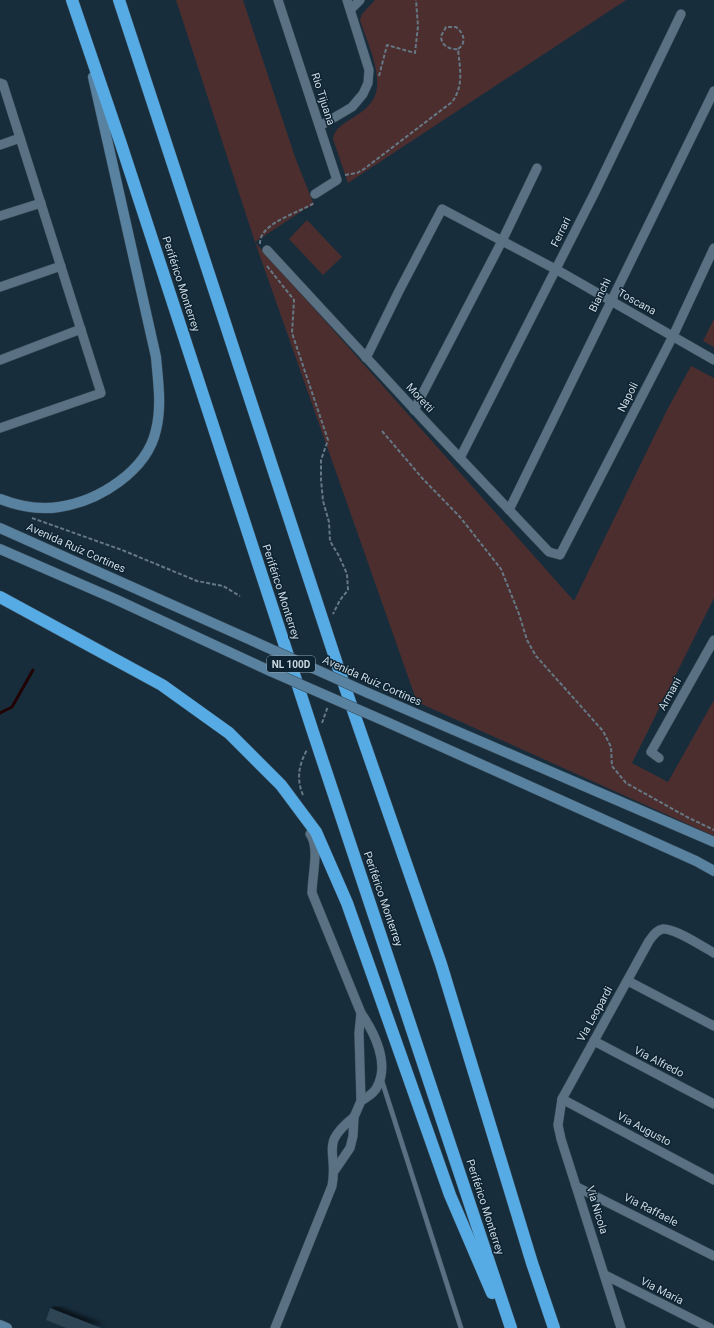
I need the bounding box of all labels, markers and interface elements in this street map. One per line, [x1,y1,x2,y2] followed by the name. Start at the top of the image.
[308,71,338,127] street label: Rio Tijuana
[548,215,574,249] street label: Ferrari
[159,235,203,334] street label: Periférico Monterrey
[586,276,614,314] street label: Bianchi
[616,286,658,318] street label: Toscana
[615,380,641,414] street label: Napoli
[403,381,437,415] street label: Moretti
[25,520,128,576] street label: Avenida Ruíz Cortines
[259,543,303,642] street label: Periférico Monterrey
[321,653,424,709] street label: Avenida Ruíz Cortines
[267,656,315,672] road number: NL 100D
[656,675,684,713] street label: Armani
[361,850,406,949] street label: Periférico Monterrey
[575,984,615,1044] street label: Via Leopardi
[632,1044,686,1080] street label: Via Alfredo
[615,1109,673,1149] street label: Via Augusto
[463,1158,507,1257] street label: Periférico Monterrey
[584,1184,610,1236] street label: Via Nicola
[622,1191,680,1229] street label: Via Raffaele
[638,1275,686,1307] street label: Via María

